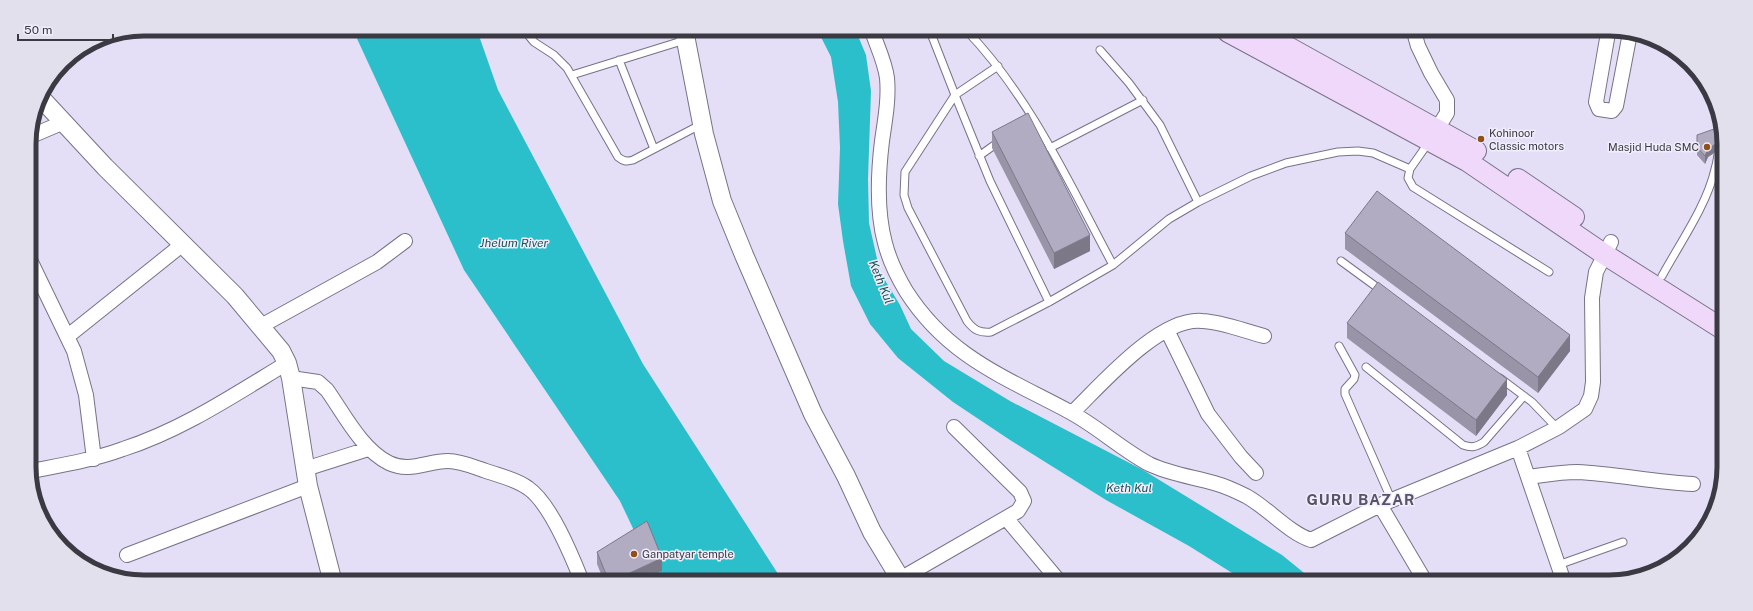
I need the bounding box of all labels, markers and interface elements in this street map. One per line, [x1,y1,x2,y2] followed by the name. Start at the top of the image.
[18,16,113,42] scale bar
[24,23,52,37] text: 50 m
[1489,127,1564,152] place label: Kohinoor Classic motors
[1476,134,1486,144] marker: Kohinoor Classic motors
[1608,141,1699,153] place label: Masjid Huda SMC
[1702,142,1712,152] marker: Masjid Huda SMC
[480,236,549,250] water label: Jhelum River
[866,258,896,306] water label: Keth Kul
[1106,481,1152,495] water label: Keth Kul
[1306,491,1416,508] district label: GURU BAZAR
[642,548,734,560] place label: Ganpatyar temple
[629,549,639,559] marker: Ganpatyar temple

